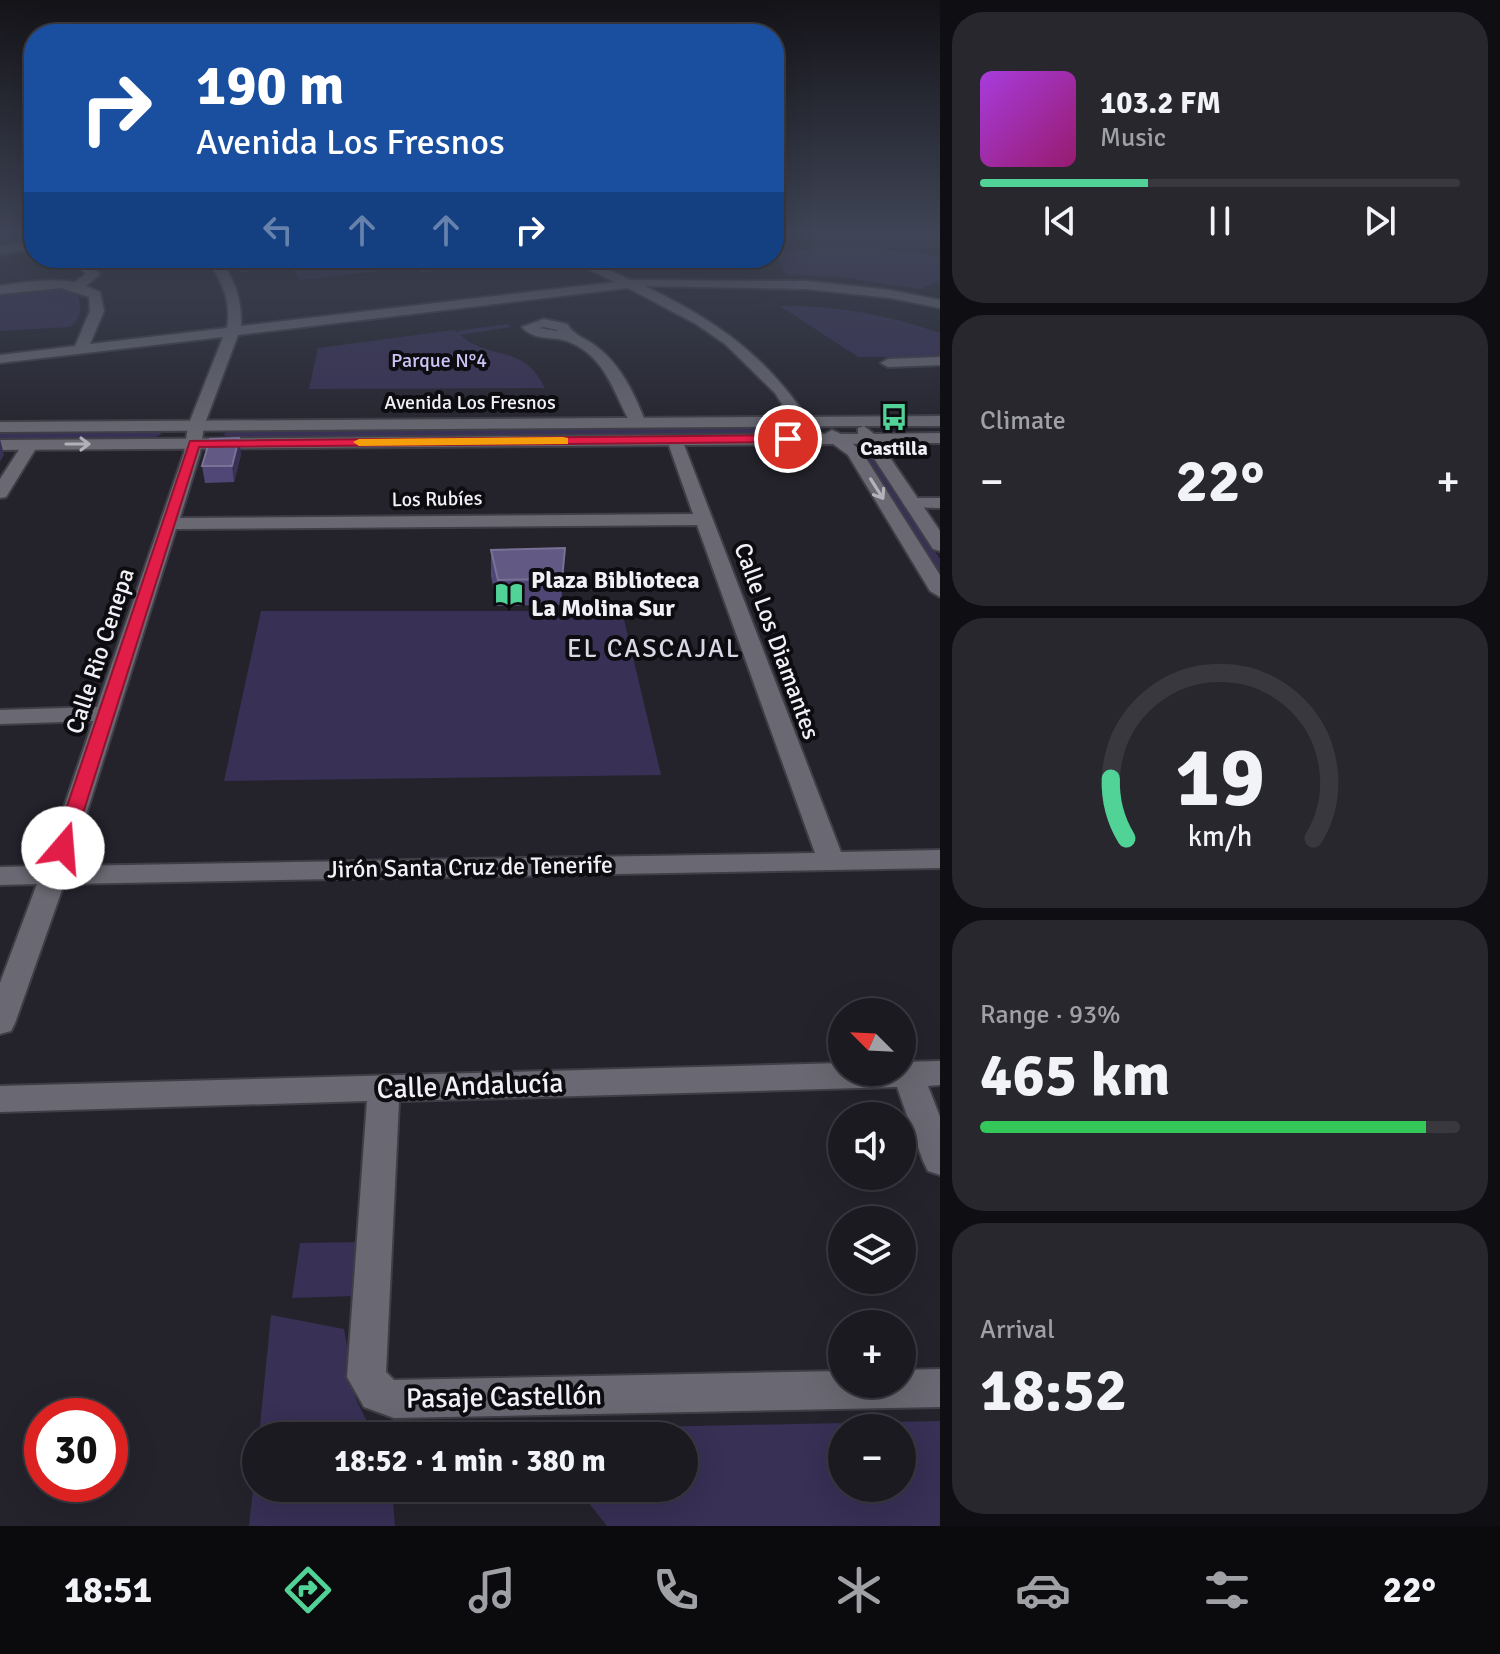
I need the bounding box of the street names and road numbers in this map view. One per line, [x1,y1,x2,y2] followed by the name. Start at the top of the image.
[384,390,556,415] street label: Avenida Los Fresnos
[391,486,483,512] street label: Los Rubíes
[728,539,826,743] street label: Calle Los Diamantes
[59,564,141,738] street label: Calle Rio Cenepa
[327,850,613,884] street label: Jirón Santa Cruz de Tenerife
[376,1066,564,1106] street label: Calle Andalucía
[406,1378,602,1416] street label: Pasaje Castellón

